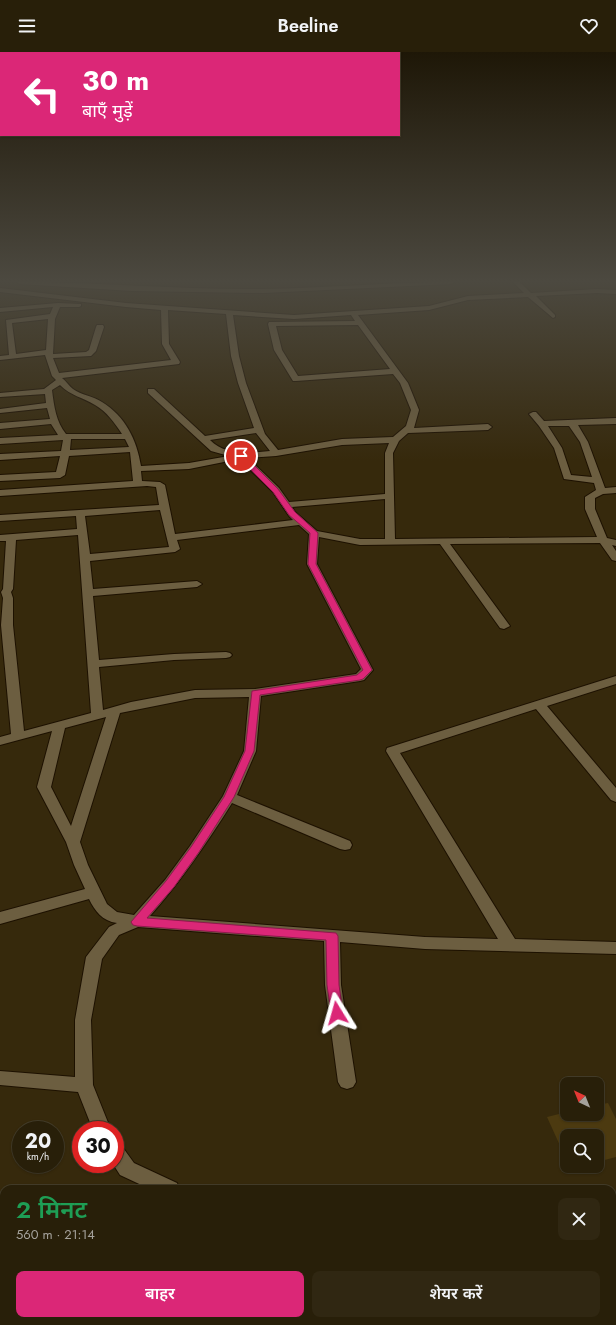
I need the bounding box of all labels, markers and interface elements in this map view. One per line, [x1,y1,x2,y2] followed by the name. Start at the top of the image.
[278,13,338,39] text: Beeline
[16,15,38,37] icon: menu
[578,15,600,37] icon: heart
[82,60,149,101] text: 30 m
[16,68,68,120] icon: left
[82,98,133,124] text: बाएँ मुड़ें
[224,439,258,473] pin
[230,445,252,467] icon: arrive
[316,992,358,1034] position arrow
[560,1077,604,1121] north arrow
[560,1077,604,1173] map controls
[72,1121,124,1173] speed limit sign: 30
[25,1127,51,1156] text: 20
[560,1129,604,1173] button: search
[27,1149,49,1164] text: km/h
[16,1192,87,1227] text: 2 मिनट
[558,1198,600,1240] button: close
[16,1225,95,1244] text: 560 m · 21:14
[16,1271,304,1317] button: बाहर
[312,1271,600,1317] button: शेयर करें

